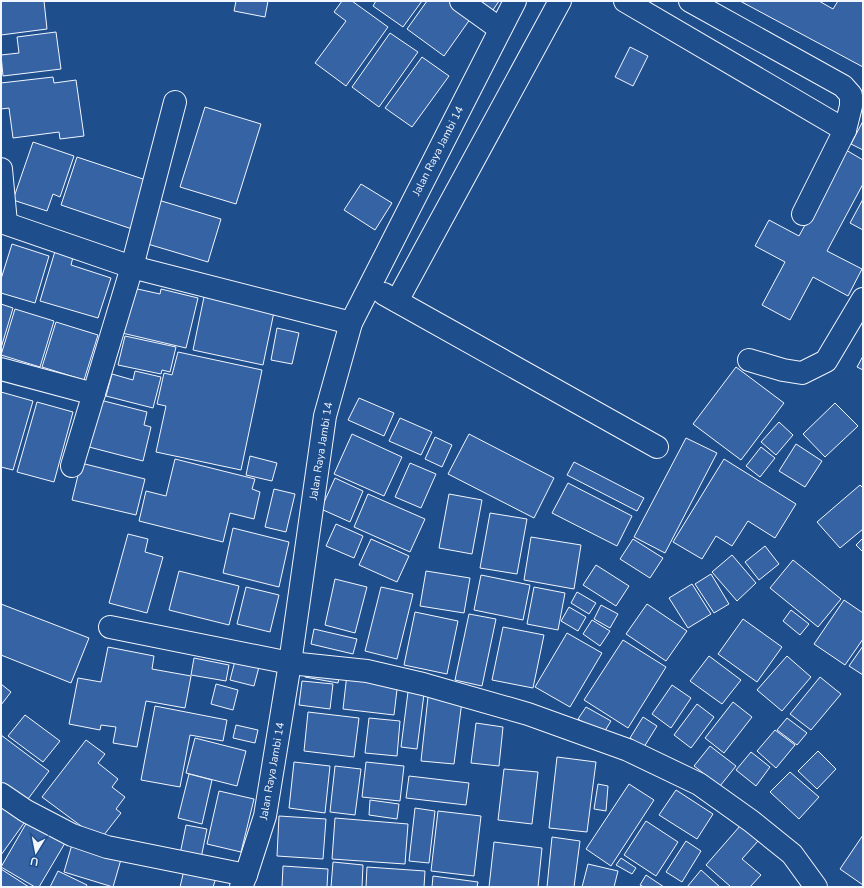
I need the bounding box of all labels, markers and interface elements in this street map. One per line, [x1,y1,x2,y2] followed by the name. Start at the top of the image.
[408,103,467,199] street label: Jalan Raya Jambi 14
[306,401,336,502] street label: Jalan Raya Jambi 14
[256,721,288,822] street label: Jalan Raya Jambi 14
[16,832,56,872] north arrow
[29,853,40,869] text: U

